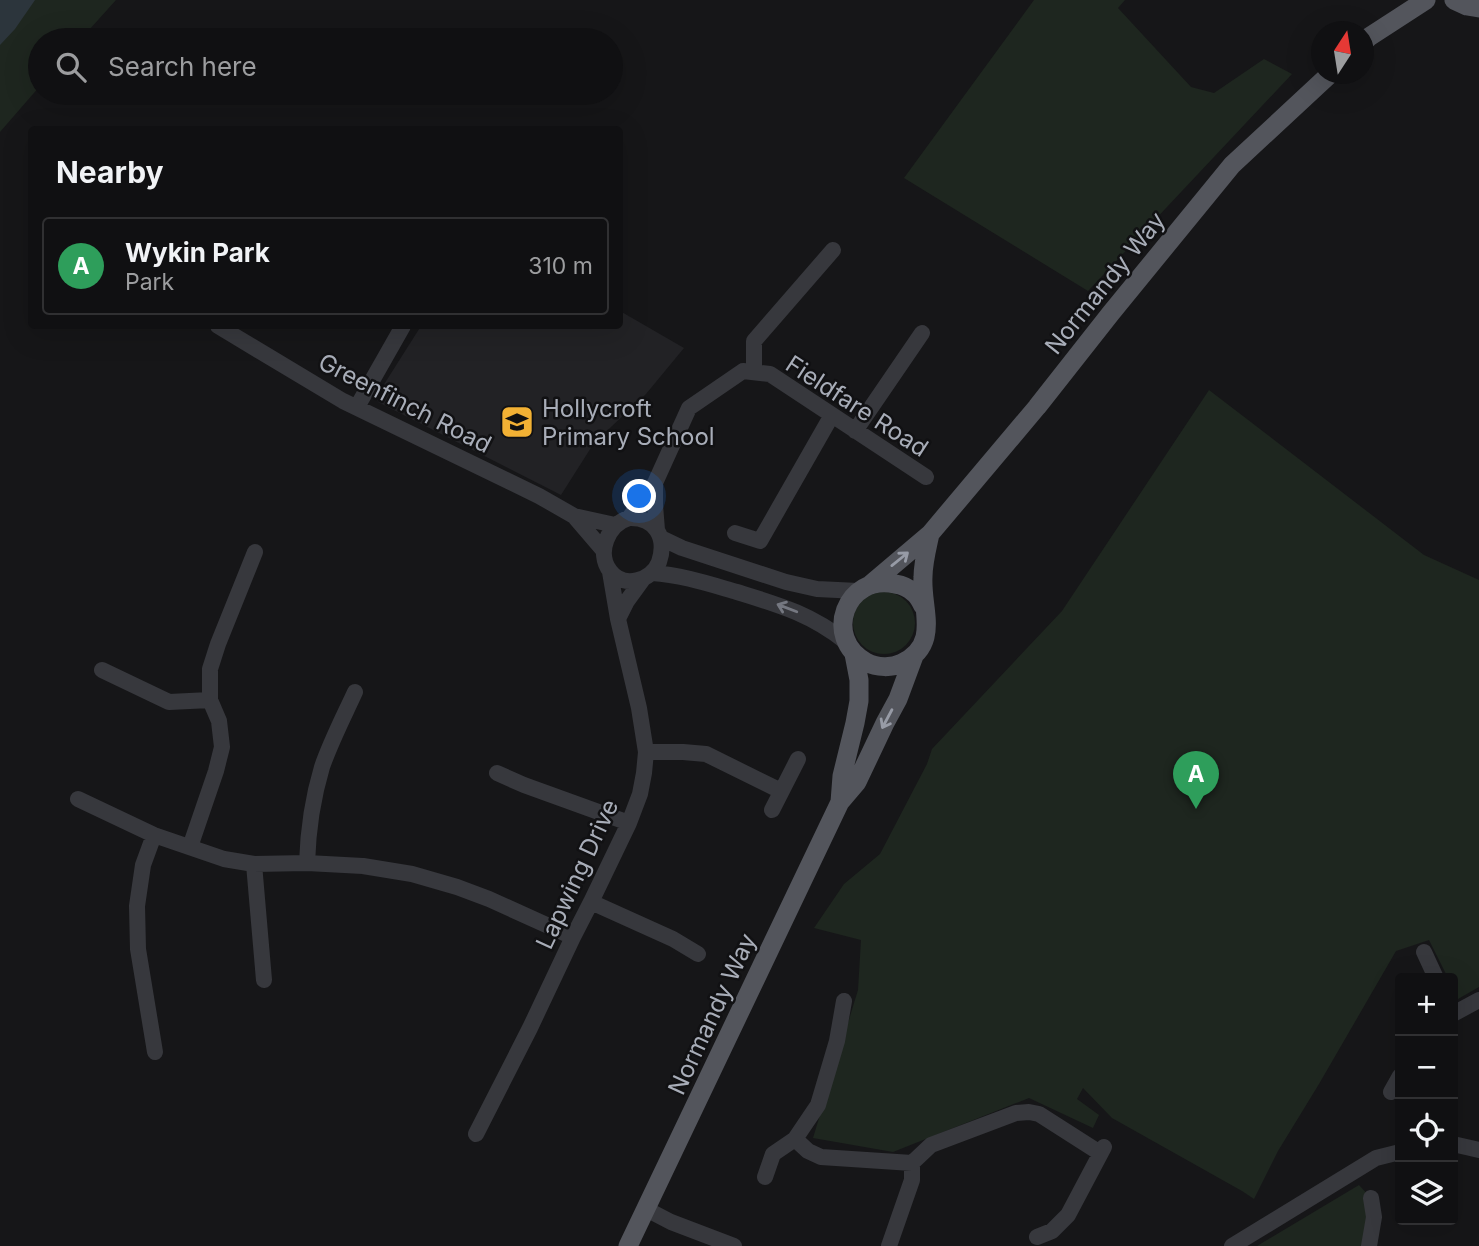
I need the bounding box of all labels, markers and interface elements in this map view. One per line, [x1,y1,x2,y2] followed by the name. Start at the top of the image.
[1311,21,1374,84] north arrow
[28,28,623,105] search box
[52,48,90,86] icon: search
[108,51,257,82] text: Search here
[56,154,164,190] text: Nearby
[1039,206,1171,360] street label: Normandy Way
[125,237,270,268] text: Wykin Park
[72,252,90,280] text: A
[528,252,593,280] text: 310 m
[125,268,174,296] text: Park
[314,347,496,459] street label: Greenfinch Road
[780,349,934,463] street label: Fieldfare Road
[542,394,715,451] place label: Hollycroft Primary School
[498,403,536,441] school or university icon: Hollycroft Primary School
[622,479,656,513] your location
[891,551,909,567] one-way arrow
[777,601,799,614] one-way arrow
[880,708,893,729] one-way arrow
[1173,751,1219,809] pin: A
[530,794,624,954] street label: Lapwing Drive
[662,929,762,1099] street label: Normandy Way
[1395,973,1458,1225] map controls
[1395,973,1458,1036] button: +
[1395,1036,1458,1099] button: −
[1395,1099,1458,1162] button: locate
[1395,1162,1458,1225] button: layers

